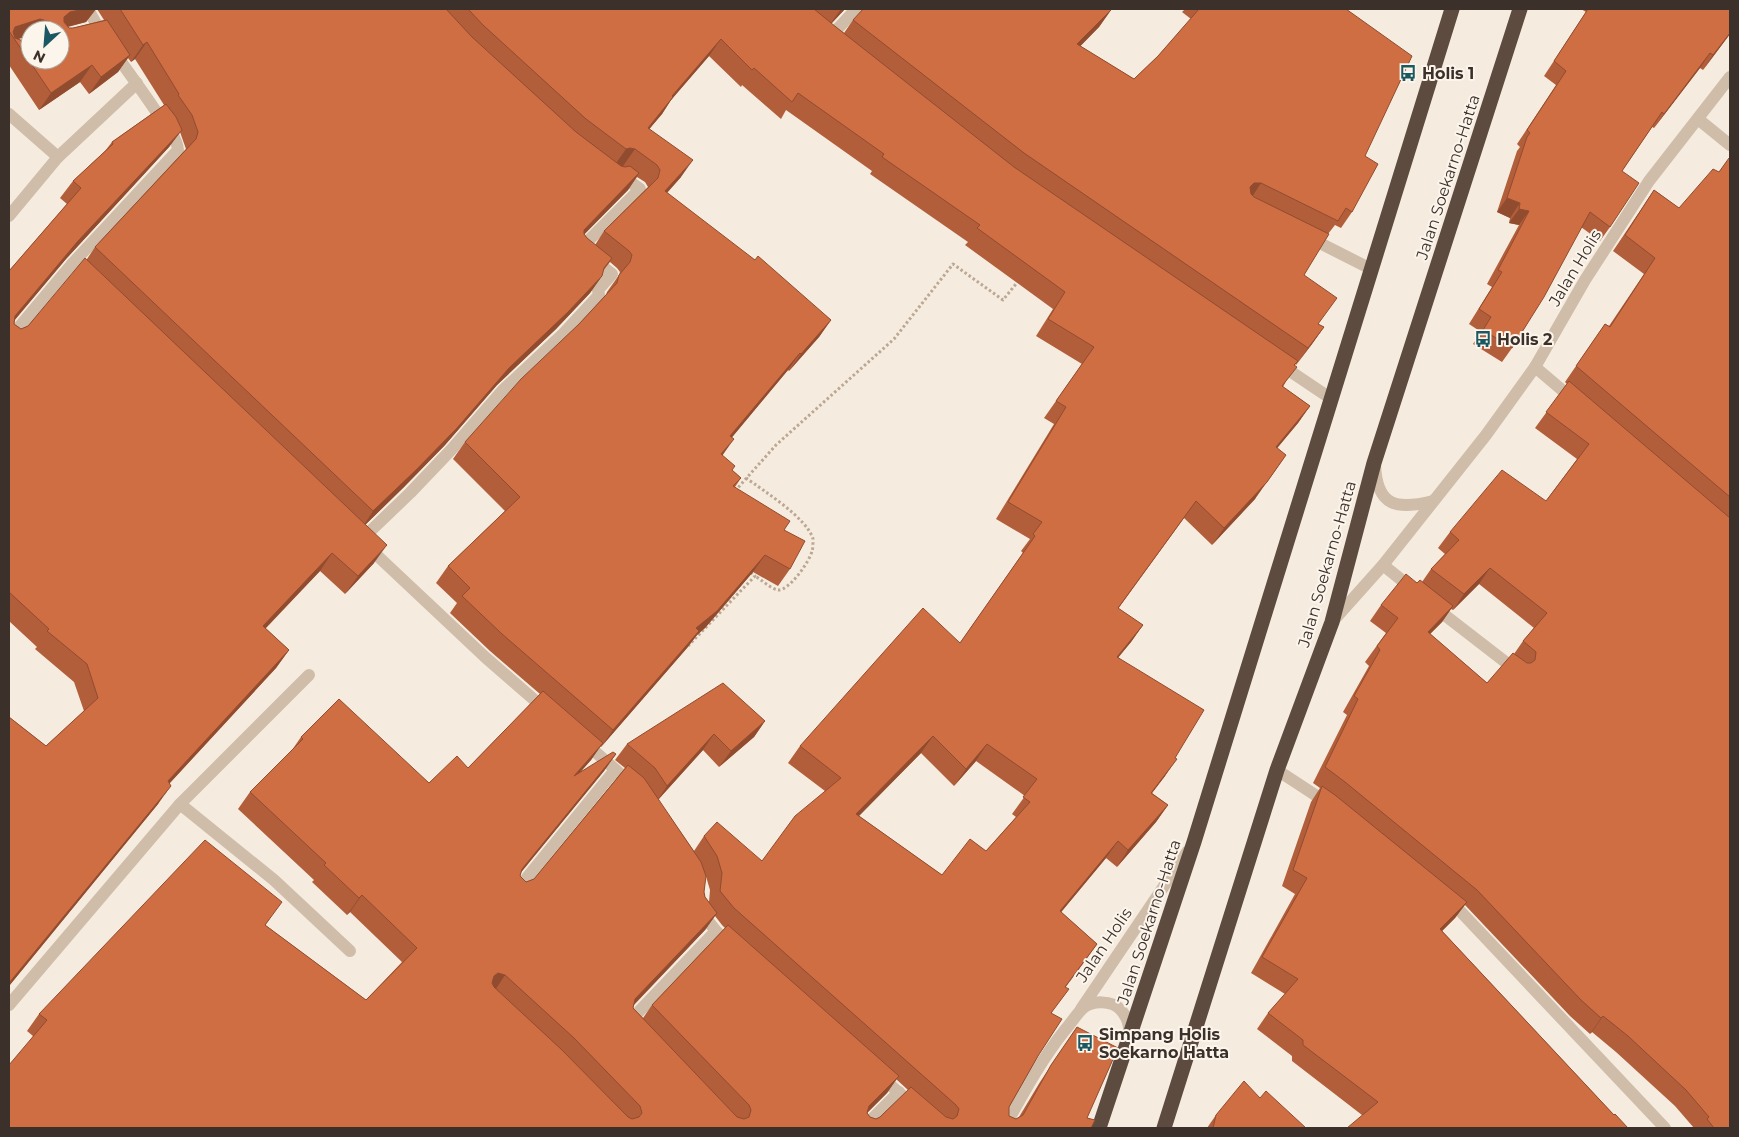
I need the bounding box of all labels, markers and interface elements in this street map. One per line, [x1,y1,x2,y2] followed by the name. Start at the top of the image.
[20,20,70,70] north arrow
[30,46,48,67] text: N
[1398,63,1418,83] bus stop icon: Holis 1
[1422,64,1474,83] place label: Holis 1
[1412,92,1484,263] street label: Jalan Soekarno-Hatta
[1544,226,1605,310] street label: Jalan Holis
[1473,329,1493,349] bus stop icon: Holis 2
[1497,330,1553,349] place label: Holis 2
[1294,479,1360,650] street label: Jalan Soekarno-Hatta
[1113,837,1185,1008] street label: Jalan Soekarno-Hatta
[1072,904,1136,987] street label: Jalan Holis
[1099,1025,1229,1062] place label: Simpang Holis Soekarno Hatta
[1075,1033,1095,1053] bus stop icon: Simpang Holis Soekarno Hatta

